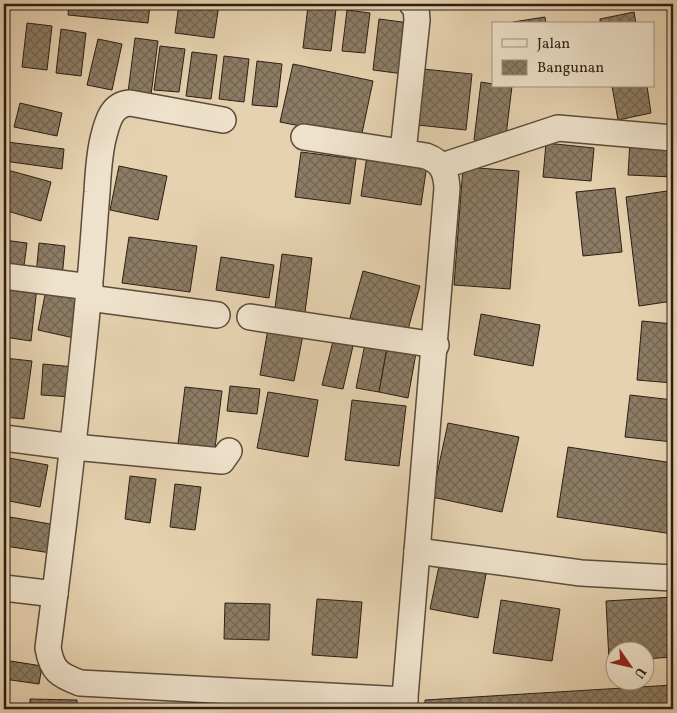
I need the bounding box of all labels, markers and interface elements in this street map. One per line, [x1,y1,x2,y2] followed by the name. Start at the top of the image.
[492,22,654,88] legend
[537,34,570,55] text: Jalan
[537,58,604,79] text: Bangunan
[604,640,654,690] north arrow
[629,663,650,682] text: U

